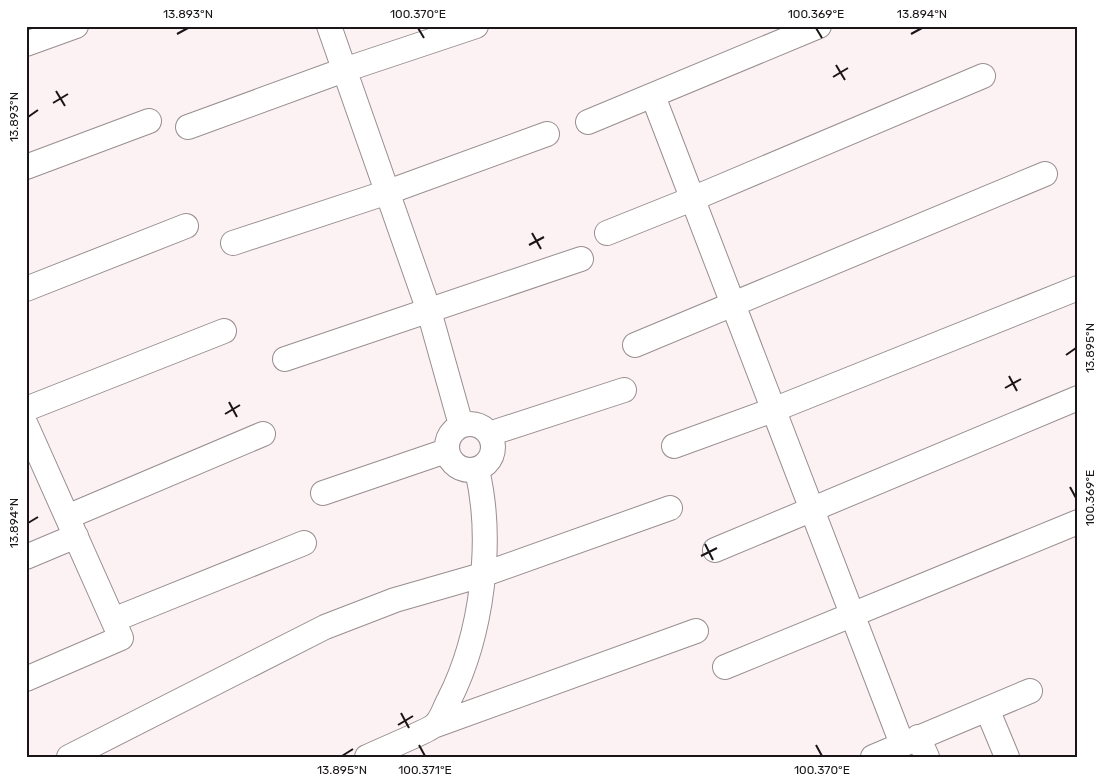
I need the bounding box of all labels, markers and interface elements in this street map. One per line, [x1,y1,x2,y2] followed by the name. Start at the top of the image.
[163,7,213,21] text: 13.893°N
[390,7,446,21] text: 100.370°E
[788,7,844,21] text: 100.369°E
[897,7,947,21] text: 13.894°N
[7,92,21,142] text: 13.893°N
[1083,323,1097,373] text: 13.895°N
[1083,470,1097,526] text: 100.369°E
[7,498,21,548] text: 13.894°N
[317,763,367,777] text: 13.895°N
[398,763,452,777] text: 100.371°E
[794,763,850,777] text: 100.370°E

